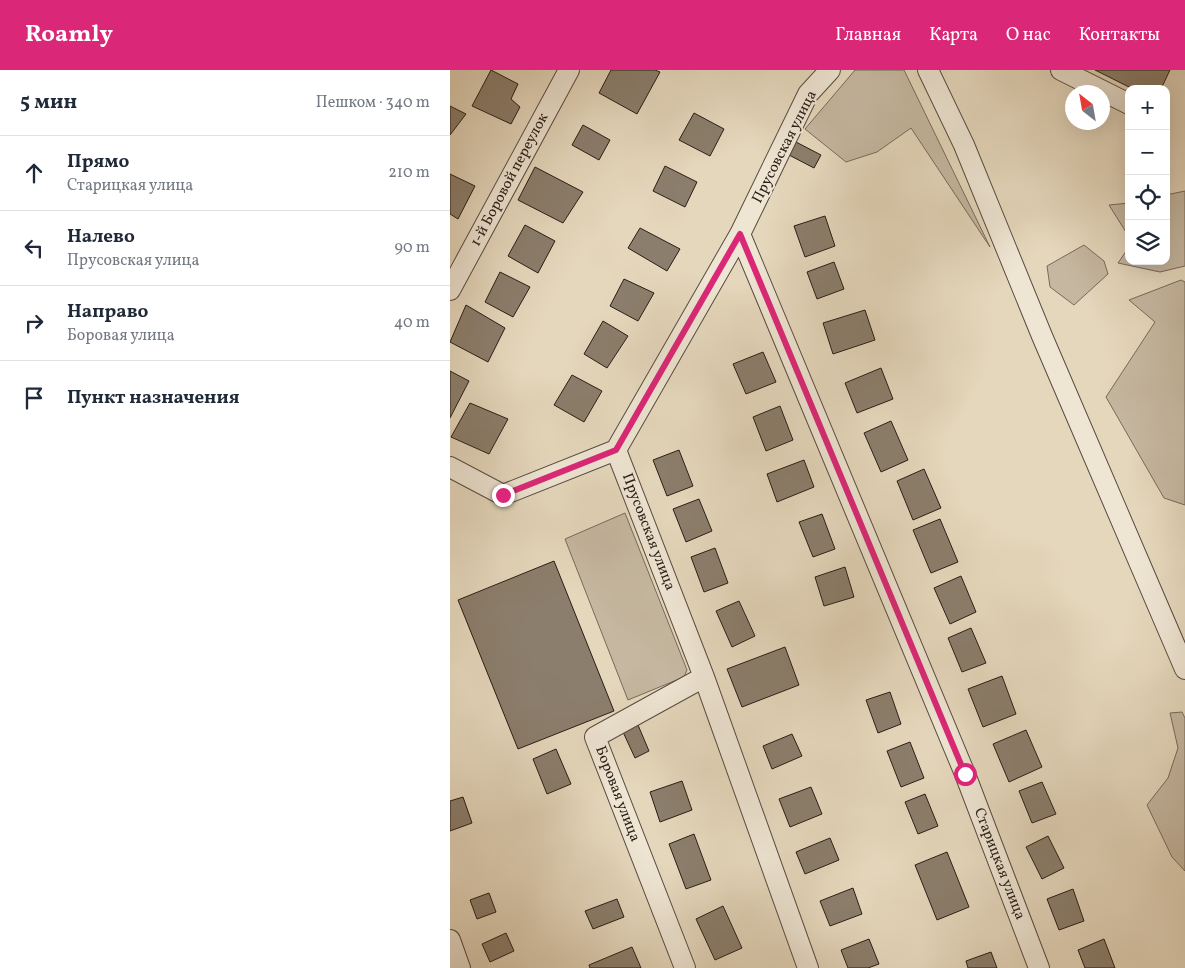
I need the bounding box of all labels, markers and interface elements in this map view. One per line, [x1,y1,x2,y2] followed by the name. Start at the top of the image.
[25,18,113,52] text: Roamly
[835,23,901,48] text: Главная
[929,23,978,48] text: Карта
[1006,23,1051,48] text: О нас
[1079,23,1160,48] text: Контакты
[1065,85,1110,130] north arrow
[1125,85,1170,265] map controls
[1125,85,1170,130] button: +
[747,87,823,207] street label: Прусовская улица
[20,88,77,117] text: 5 мин
[316,92,430,114] text: Пешком · 340 m
[466,109,554,251] street label: 1-й Боровой переулок
[1125,130,1170,175] button: −
[67,149,129,175] text: Прямо
[20,159,48,187] icon: ahead
[388,162,430,184] text: 210 m
[67,175,193,197] text: Старицкая улица
[1125,175,1170,220] button: locate
[1125,220,1170,265] button: layers
[67,224,135,250] text: Налево
[20,234,48,262] icon: left
[394,237,430,259] text: 90 m
[67,250,199,272] text: Прусовская улица
[67,299,149,325] text: Направо
[20,309,48,337] icon: right
[394,312,430,334] text: 40 m
[67,325,175,347] text: Боровая улица
[20,384,48,412] icon: arrive
[67,385,240,411] text: Пункт назначения
[616,470,680,594] street label: Прусовская улица
[492,484,515,507] route end
[589,743,645,845] street label: Боровая улица
[954,763,977,786] route start
[968,805,1030,923] street label: Старицкая улица

